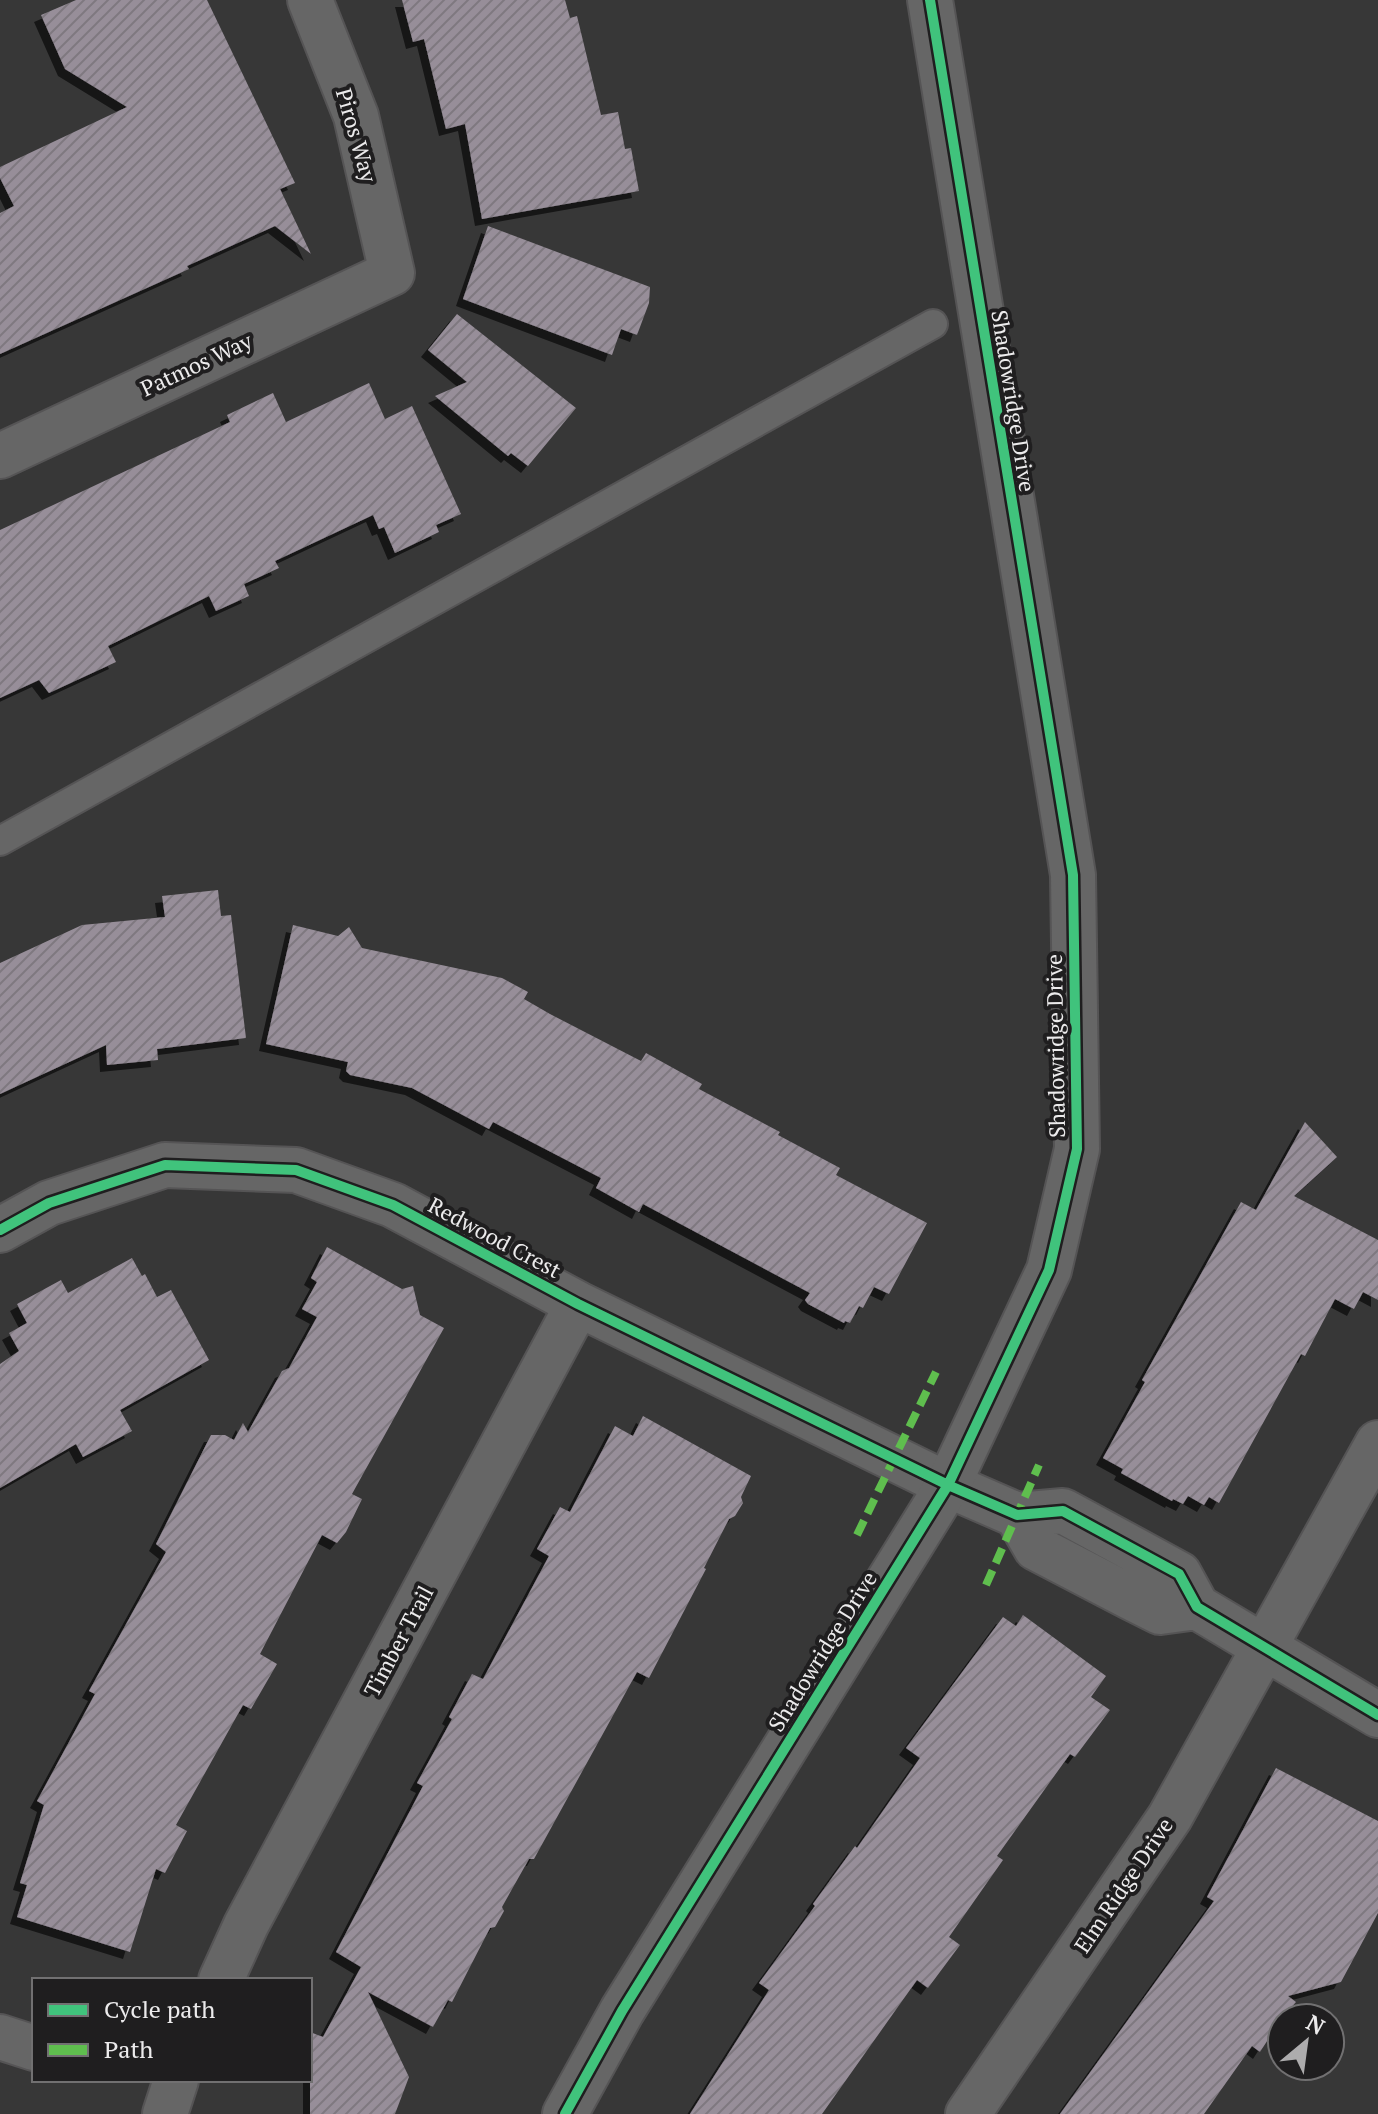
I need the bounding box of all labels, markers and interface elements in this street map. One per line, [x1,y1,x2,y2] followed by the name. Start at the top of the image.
[330,85,384,186] street label: Piros Way
[985,308,1043,494] street label: Shadowridge Drive
[136,325,257,402] street label: Patmos Way
[1039,954,1071,1138] street label: Shadowridge Drive
[424,1190,566,1284] street label: Redwood Crest
[761,1565,883,1737] street label: Shadowridge Drive
[357,1580,439,1702] street label: Timber Trail
[1067,1812,1179,1958] street label: Elm Ridge Drive
[32,1978,312,2082] legend
[104,1993,215,2025] text: Cycle path
[1266,2002,1346,2082] north arrow
[1302,2007,1331,2041] text: N
[104,2033,153,2065] text: Path

